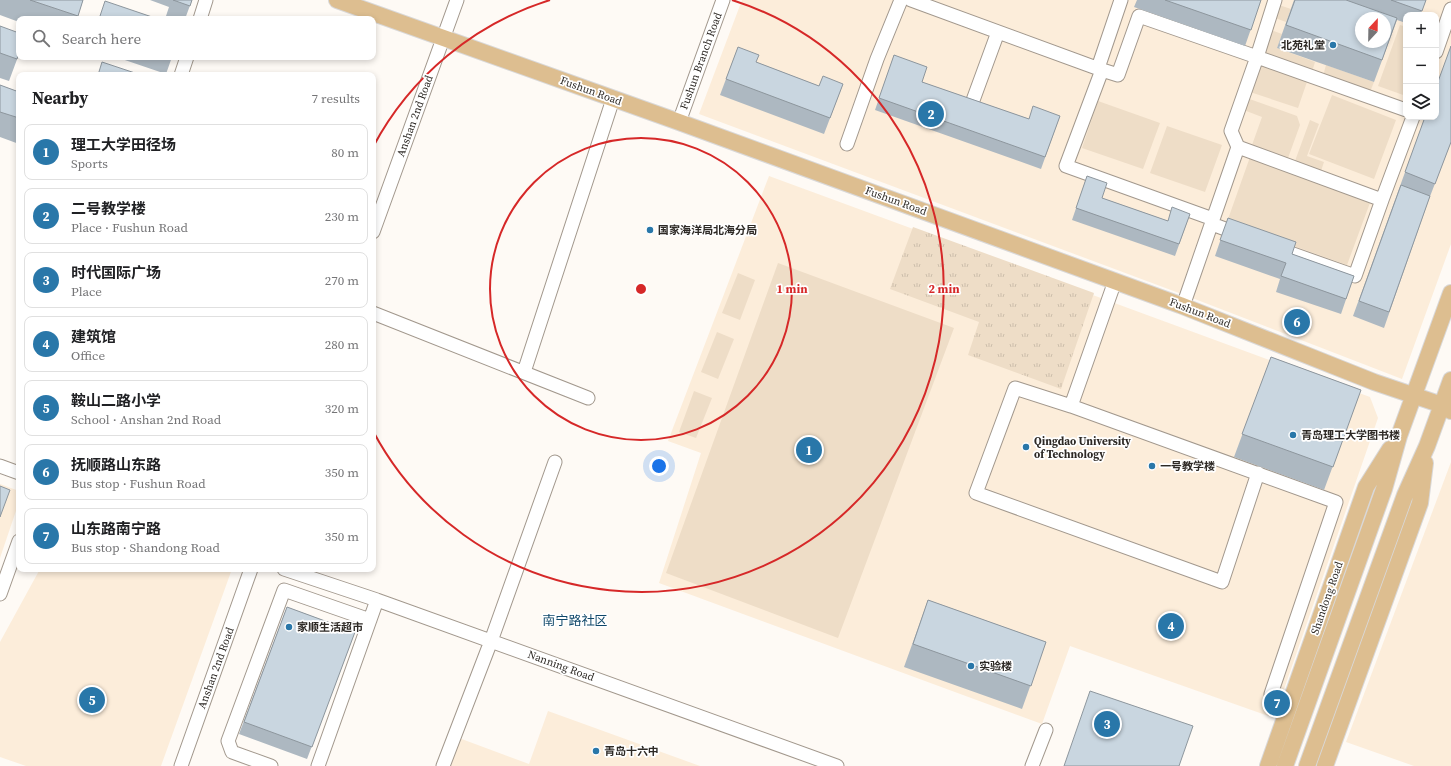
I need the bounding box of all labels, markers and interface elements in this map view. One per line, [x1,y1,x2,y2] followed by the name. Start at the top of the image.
[676,10,726,112] street label: Fushun Branch Road
[1355,12,1391,48] north arrow
[1403,12,1439,120] map controls
[1403,12,1439,48] button: +
[16,16,376,60] search box
[30,27,52,49] icon: search
[62,28,141,49] text: Search here
[1281,38,1325,53] place label: 北苑礼堂
[1328,40,1338,50] marker: 北苑礼堂
[1403,48,1439,84] button: −
[393,72,437,159] street label: Anshan 2nd Road
[558,73,625,109] street label: Fushun Road
[1403,84,1439,120] button: layers
[32,86,88,110] text: Nearby
[312,90,360,107] text: 7 results
[918,99,944,129] pin: 2
[71,134,176,155] text: 理工大学田径场
[42,144,50,161] text: 1
[331,144,359,161] text: 80 m
[71,155,108,172] text: Sports
[863,183,930,219] street label: Fushun Road
[71,198,146,219] text: 二号教学楼
[42,208,50,225] text: 2
[325,208,359,225] text: 230 m
[71,219,188,236] text: Place · Fushun Road
[658,223,757,238] place label: 国家海洋局北海分局
[645,225,655,235] marker: 国家海洋局北海分局
[71,262,161,283] text: 时代国际广场
[42,272,50,289] text: 3
[325,272,359,289] text: 270 m
[776,281,808,297] text: 1 min
[928,281,960,297] text: 2 min
[634,282,648,296] centre of rings
[71,283,102,300] text: Place
[1167,294,1233,332] street label: Fushun Road
[1284,307,1310,337] pin: 6
[71,326,116,347] text: 建筑馆
[42,336,50,353] text: 4
[325,336,359,353] text: 280 m
[71,347,105,364] text: Office
[71,390,161,411] text: 鞍山二路小学
[42,400,50,417] text: 5
[325,400,359,417] text: 320 m
[71,411,221,428] text: School · Anshan 2nd Road
[1301,428,1400,443] place label: 青岛理工大学图书楼
[1288,430,1298,440] marker: 青岛理工大学图书楼
[1034,434,1131,462] place label: Qingdao University of Technology
[796,435,822,465] pin: 1
[1021,442,1031,452] marker: Qingdao University of Technology
[71,454,161,475] text: 抚顺路山东路
[649,456,669,476] your location
[1160,459,1215,474] place label: 一号教学楼
[1147,461,1157,471] marker: 一号教学楼
[42,464,50,481] text: 6
[325,464,359,481] text: 350 m
[71,475,206,492] text: Bus stop · Fushun Road
[71,518,161,539] text: 山东路南宁路
[42,528,50,545] text: 7
[325,528,359,545] text: 350 m
[71,539,220,556] text: Bus stop · Shandong Road
[1307,559,1347,637] street label: Shandong Road
[1158,611,1184,641] pin: 4
[542,612,608,629] district label: 南宁路社区
[297,620,363,635] place label: 家顺生活超市
[284,622,294,632] marker: 家顺生活超市
[194,624,238,711] street label: Anshan 2nd Road
[526,647,597,685] street label: Nanning Road
[979,659,1012,674] place label: 实验楼
[966,661,976,671] marker: 实验楼
[79,685,105,715] pin: 5
[1264,688,1290,718] pin: 7
[1094,709,1120,739] pin: 3
[604,744,659,759] place label: 青岛十六中
[591,746,601,756] marker: 青岛十六中

